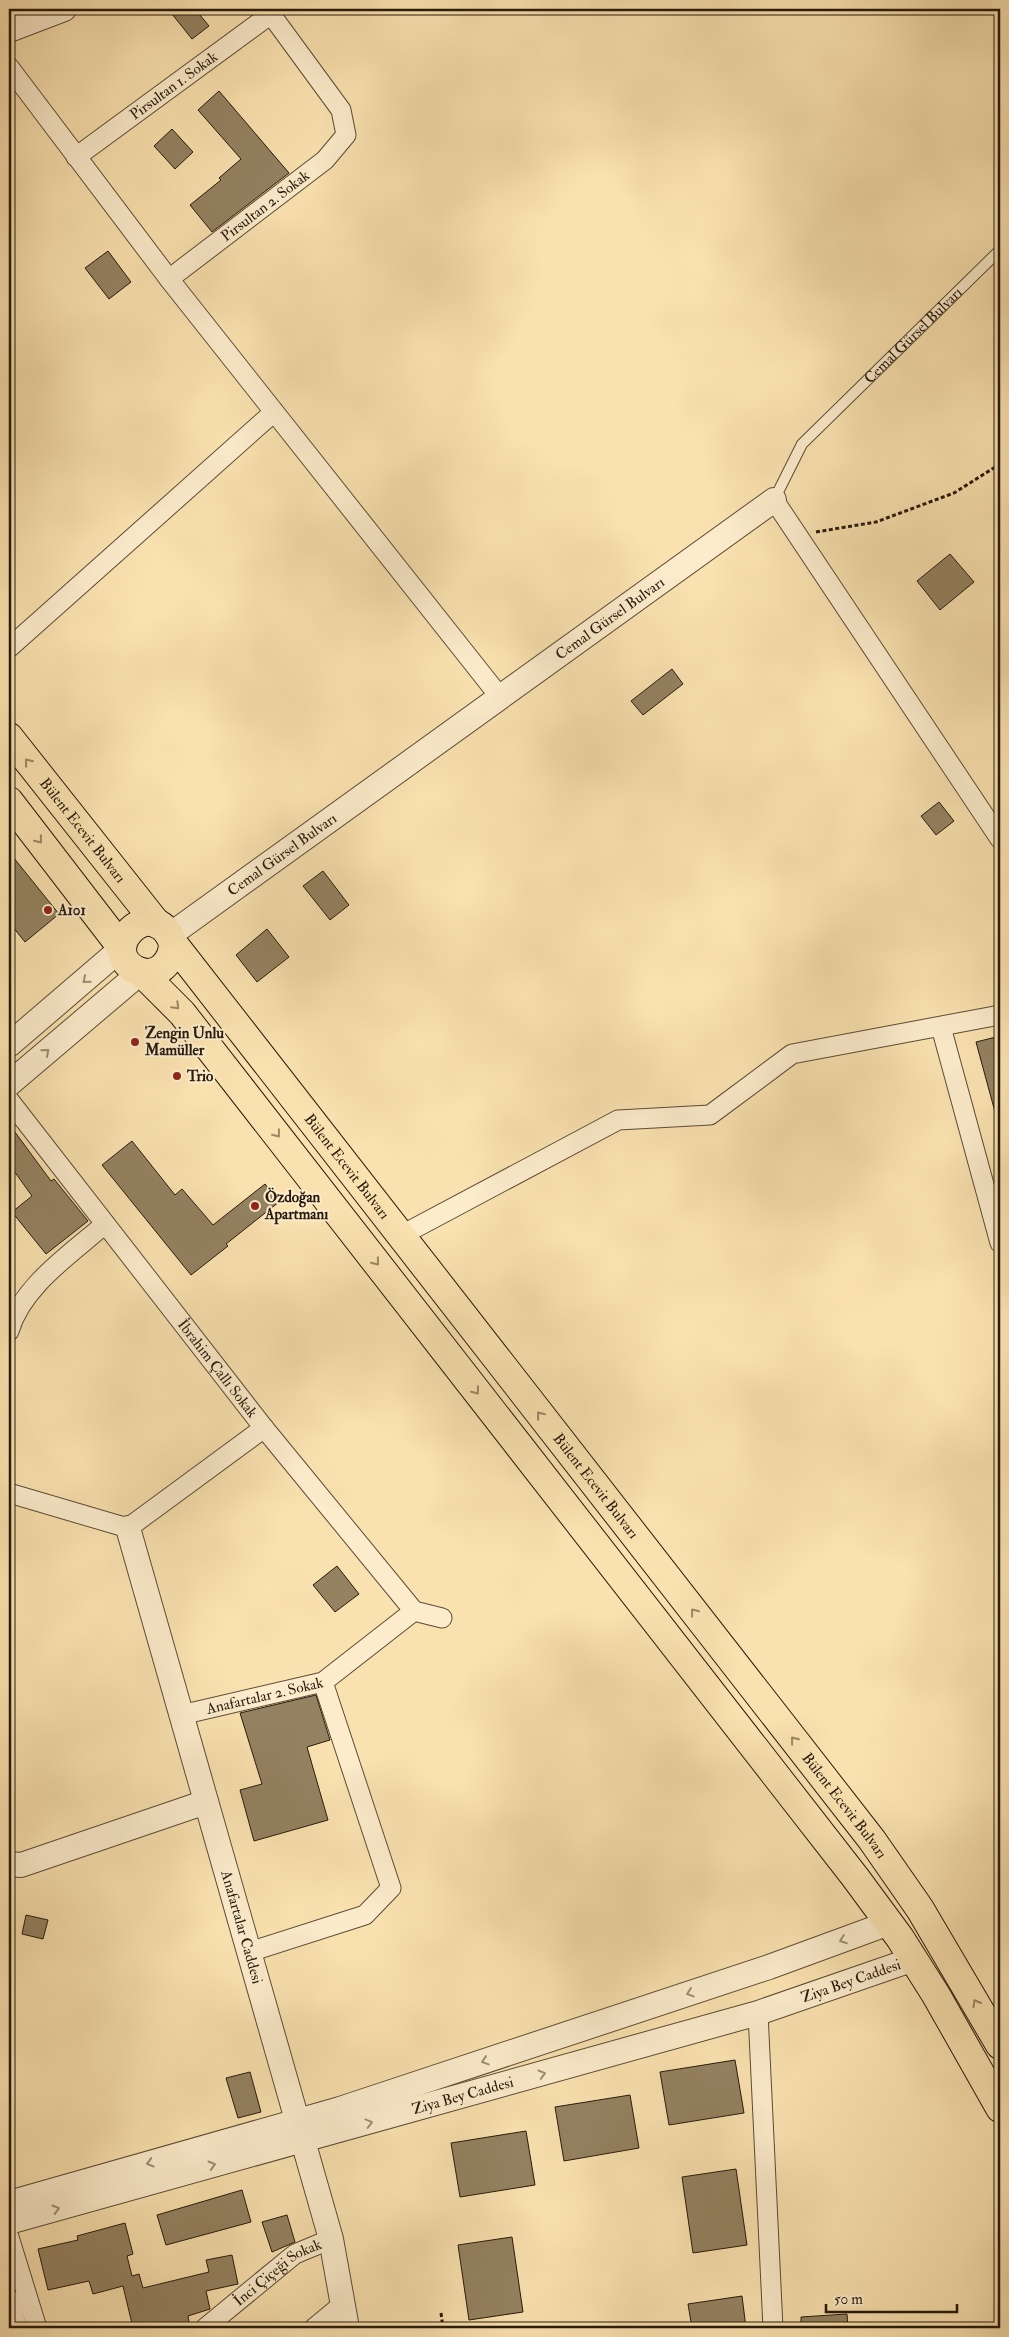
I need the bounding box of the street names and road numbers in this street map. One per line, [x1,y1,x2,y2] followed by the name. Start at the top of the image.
[126,47,221,124] street label: Pirsultan 1. Sokak
[217,166,313,245] street label: Pirsultan 2. Sokak
[860,283,966,388] street label: Cemal Gürsel Bulvarı
[551,573,668,664] street label: Cemal Gürsel Bulvarı
[36,774,130,887] street label: Bülent Ecevit Bulvarı
[224,809,340,900] street label: Cemal Gürsel Bulvarı
[300,1110,394,1223] street label: Bülent Ecevit Bulvarı
[173,1315,262,1422] street label: İbrahim Çallı Sokak
[549,1429,643,1542] street label: Bülent Ecevit Bulvarı
[203,1673,325,1719] street label: Anafartalar 2. Sokak
[798,1749,891,1862] street label: Bülent Ecevit Bulvarı
[216,1867,267,1986] street label: Anafartalar Caddesi
[799,1955,903,2007] street label: Ziya Bey Caddesi
[410,2072,515,2119] street label: Ziya Bey Caddesi
[229,2235,324,2310] street label: İnci Çiçeği Sokak

